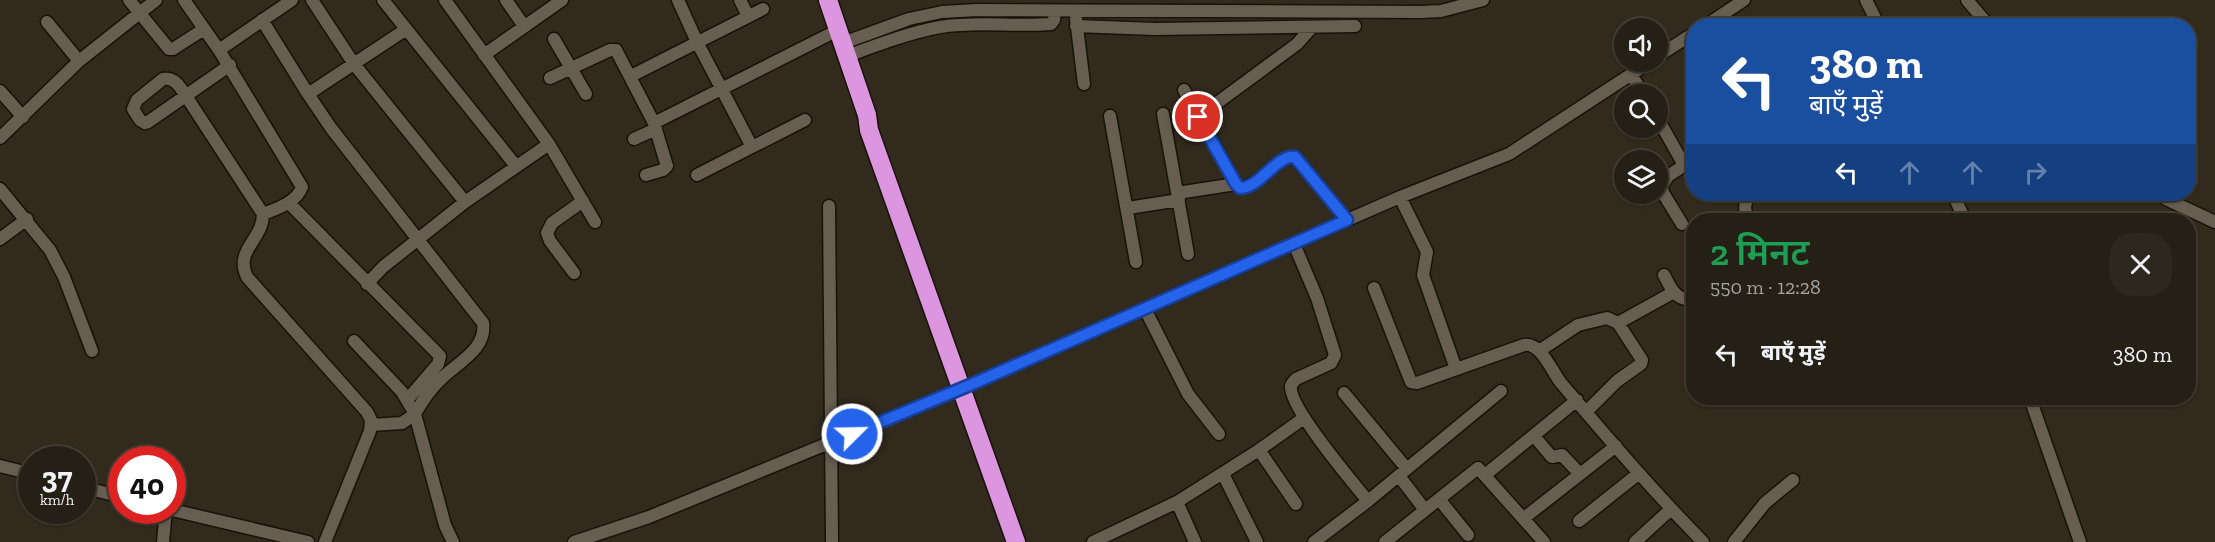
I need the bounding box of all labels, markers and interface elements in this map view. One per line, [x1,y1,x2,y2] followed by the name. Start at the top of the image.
[1614,18,1668,204] map controls
[1614,18,1668,72] button: sound
[1809,38,1923,89] text: 380 m
[1710,42,1788,120] icon: left
[1614,84,1668,138] button: search
[1809,89,1883,121] text: बाएँ मुड़ें
[1172,91,1223,142] pin
[1181,100,1214,133] icon: arrive
[1614,150,1668,204] button: layers
[1830,156,1863,189] icon: left
[1893,156,1926,189] icon: ahead
[1956,156,1989,189] icon: ahead
[2019,156,2052,189] icon: right
[1710,231,1809,274] text: 2 मिनट
[2109,233,2172,296] button: close
[1710,275,1821,299] text: 550 m · 12:28
[1710,338,1743,371] icon: left
[1761,339,1825,366] text: बाएँ मुड़ें
[2113,341,2172,368] text: 380 m
[820,402,884,466] position arrow
[108,446,186,524] speed limit sign: 40
[42,460,72,496] text: 37
[40,491,74,509] text: km/h

